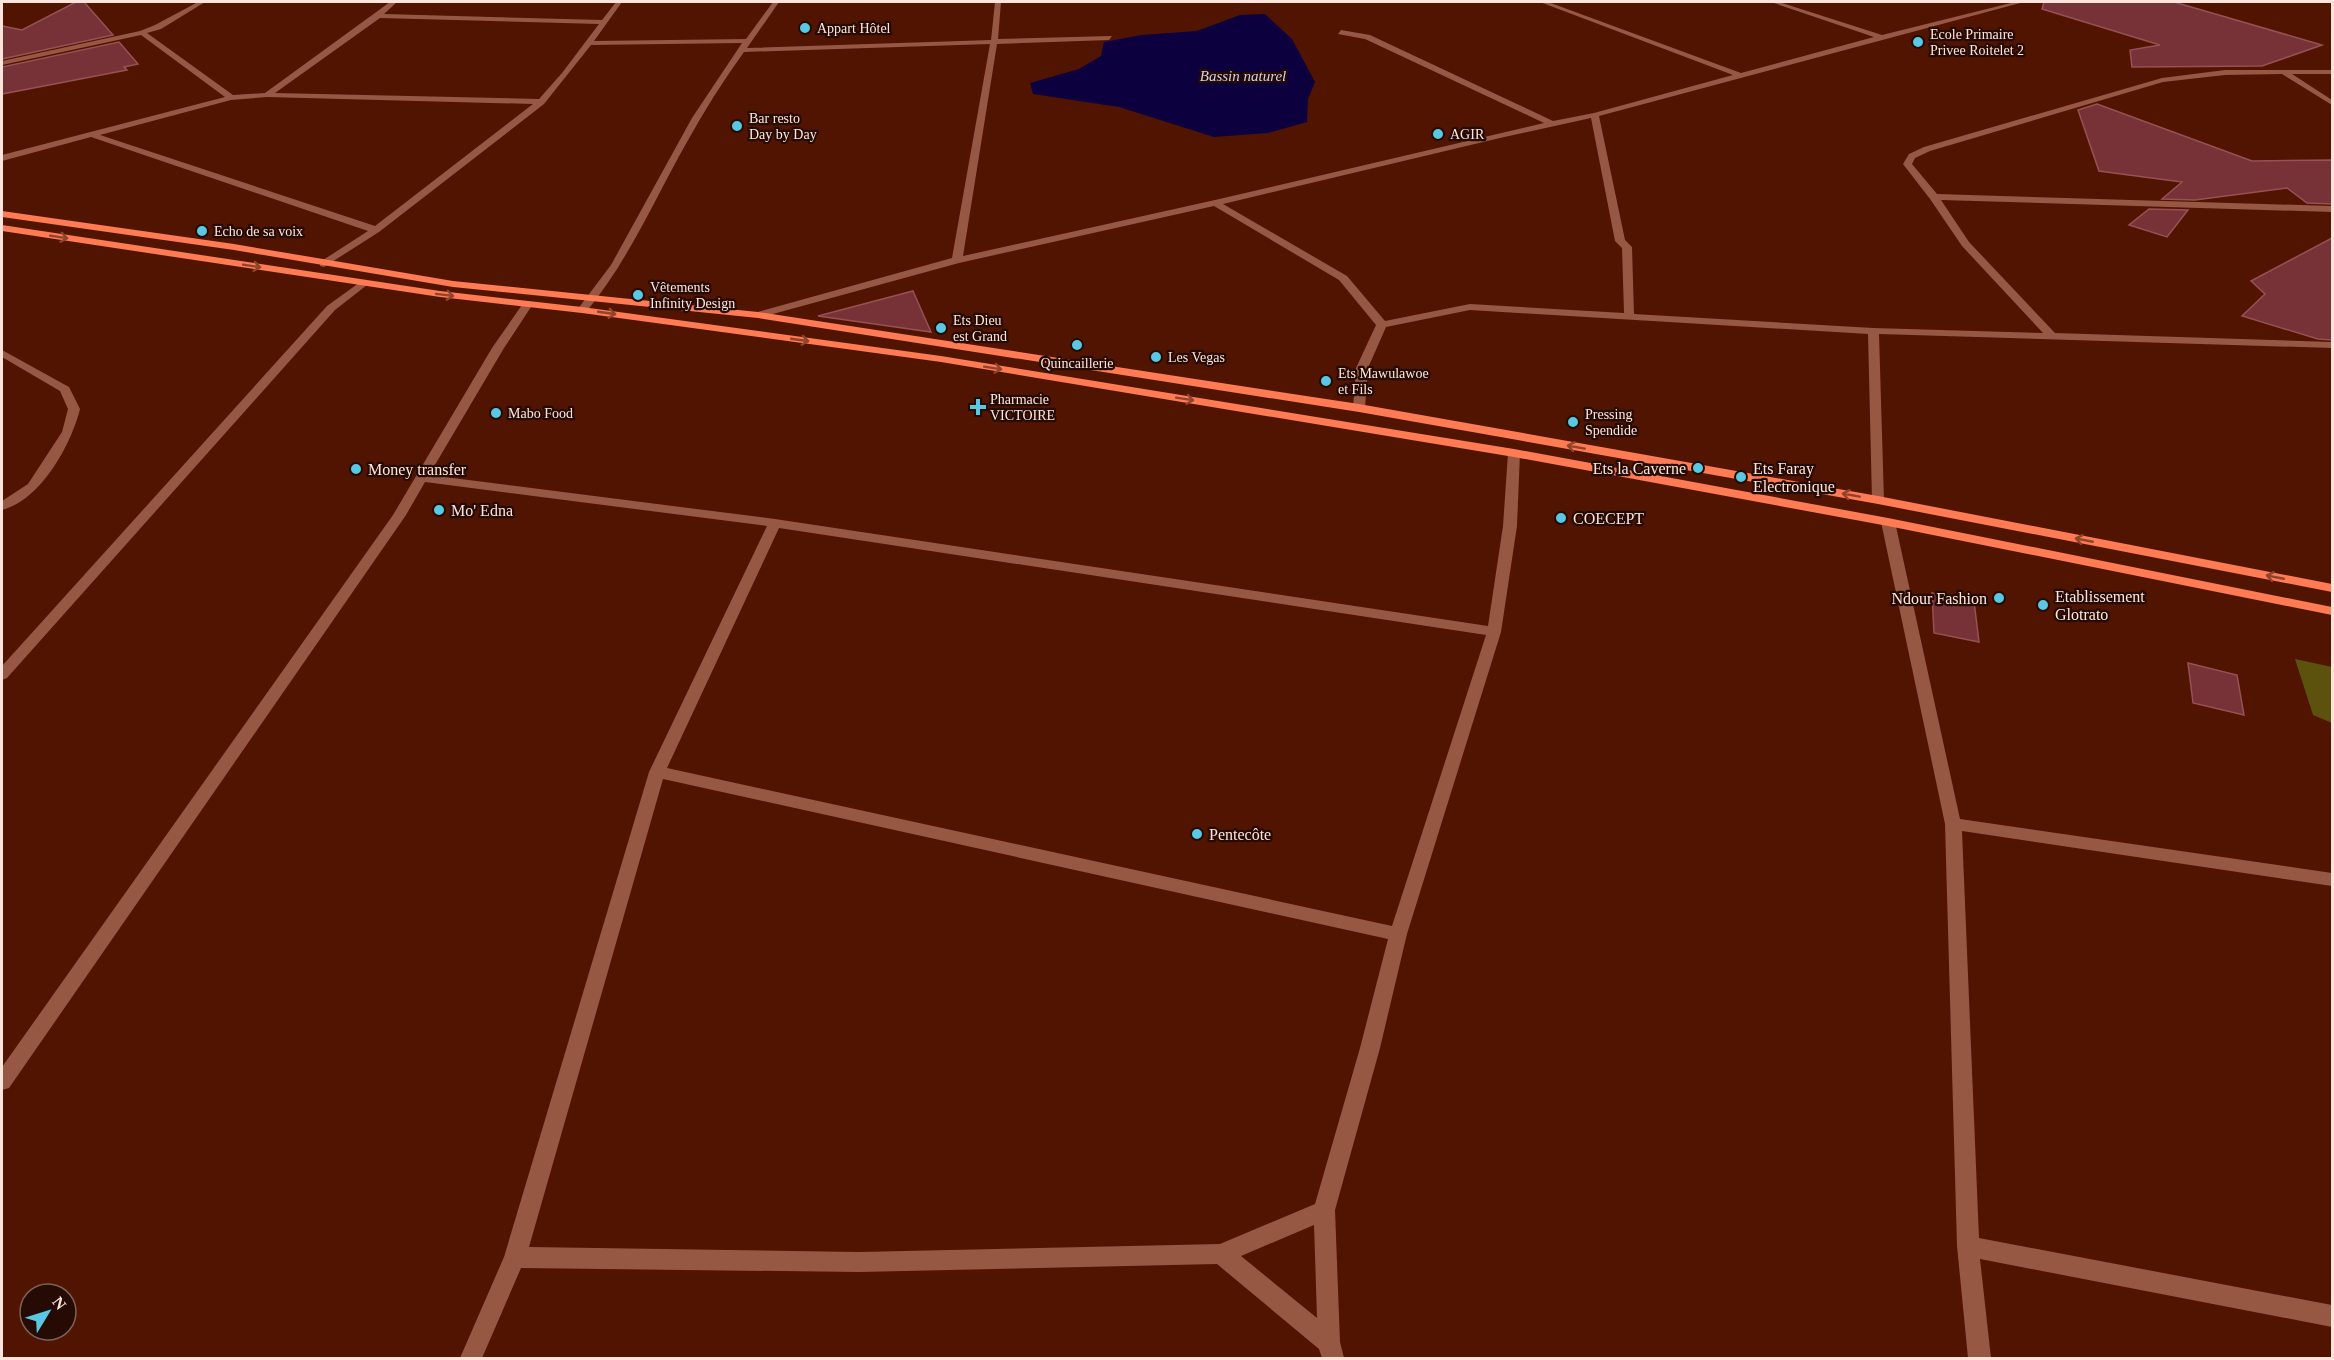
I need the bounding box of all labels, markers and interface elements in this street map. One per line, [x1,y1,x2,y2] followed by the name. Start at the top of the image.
[798,21,812,35] marker: Appart Hôtel
[817,21,891,36] place label: Appart Hôtel
[1930,27,2024,58] place label: Ecole Primaire Privee Roitelet 2
[1911,35,1925,49] marker: Ecole Primaire Privee Roitelet 2
[1200,68,1286,84] water label: Bassin naturel
[749,111,817,142] place label: Bar resto Day by Day
[730,119,744,133] marker: Bar resto Day by Day
[1431,127,1445,141] marker: AGIR
[1450,127,1485,142] place label: AGIR
[195,224,209,238] marker: Echo de sa voix
[214,224,303,239] place label: Echo de sa voix
[49,231,69,242] one-way arrow
[242,261,261,272] one-way arrow
[650,280,735,311] place label: Vêtements Infinity Design
[631,288,645,302] marker: Vêtements Infinity Design
[435,289,454,300] one-way arrow
[596,308,616,319] one-way arrow
[953,313,1007,344] place label: Ets Dieu est Grand
[934,321,948,335] marker: Ets Dieu est Grand
[790,335,809,346] one-way arrow
[1070,338,1084,352] marker: Quincaillerie
[1149,350,1163,364] marker: Les Vegas
[1168,350,1225,365] place label: Les Vegas
[1040,356,1114,371] place label: Quincaillerie
[983,363,1002,374] one-way arrow
[1338,366,1429,397] place label: Ets Mawulawoe et Fils
[1319,374,1333,388] marker: Ets Mawulawoe et Fils
[990,392,1055,423] place label: Pharmacie VICTOIRE
[1175,394,1195,405] one-way arrow
[971,400,985,414] marker: Pharmacie VICTOIRE
[489,406,503,420] marker: Mabo Food
[508,406,573,421] place label: Mabo Food
[1585,407,1637,438] place label: Pressing Spendide
[1566,415,1580,429] marker: Pressing Spendide
[1567,441,1586,452] one-way arrow
[1593,460,1686,477] place label: Ets la Caverne
[1753,460,1835,496] place label: Ets Faray Electronique
[368,461,467,479] place label: Money transfer
[1691,461,1705,475] marker: Ets la Caverne
[349,462,363,476] marker: Money transfer
[1734,470,1748,484] marker: Ets Faray Electronique
[1842,489,1861,500] one-way arrow
[451,502,513,519] place label: Mo' Edna
[432,503,446,517] marker: Mo' Edna
[1573,510,1644,527] place label: COECEPT
[1554,511,1568,525] marker: COECEPT
[2074,534,2094,545] one-way arrow
[2266,571,2285,582] one-way arrow
[2055,588,2145,623] place label: Etablissement Glotrato
[1891,590,1987,607] place label: Ndour Fashion
[1992,591,2006,605] marker: Ndour Fashion
[2036,598,2050,612] marker: Etablissement Glotrato
[1209,826,1271,843] place label: Pentecôte
[1190,827,1204,841] marker: Pentecôte
[18,1282,78,1342] north arrow
[49,1293,70,1313] text: N

